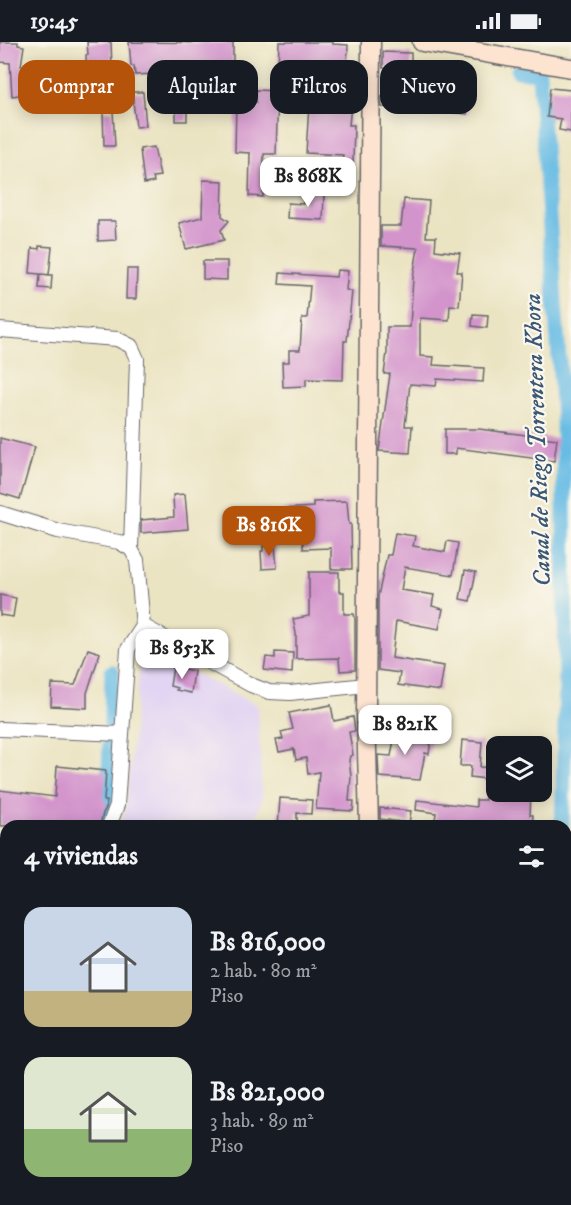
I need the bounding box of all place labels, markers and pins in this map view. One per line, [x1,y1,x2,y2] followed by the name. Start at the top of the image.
[253,157,363,208] pin: Bs 868K
[214,506,324,557] pin: Bs 816K
[127,629,237,680] pin: Bs 853K
[350,705,460,756] pin: Bs 821K

